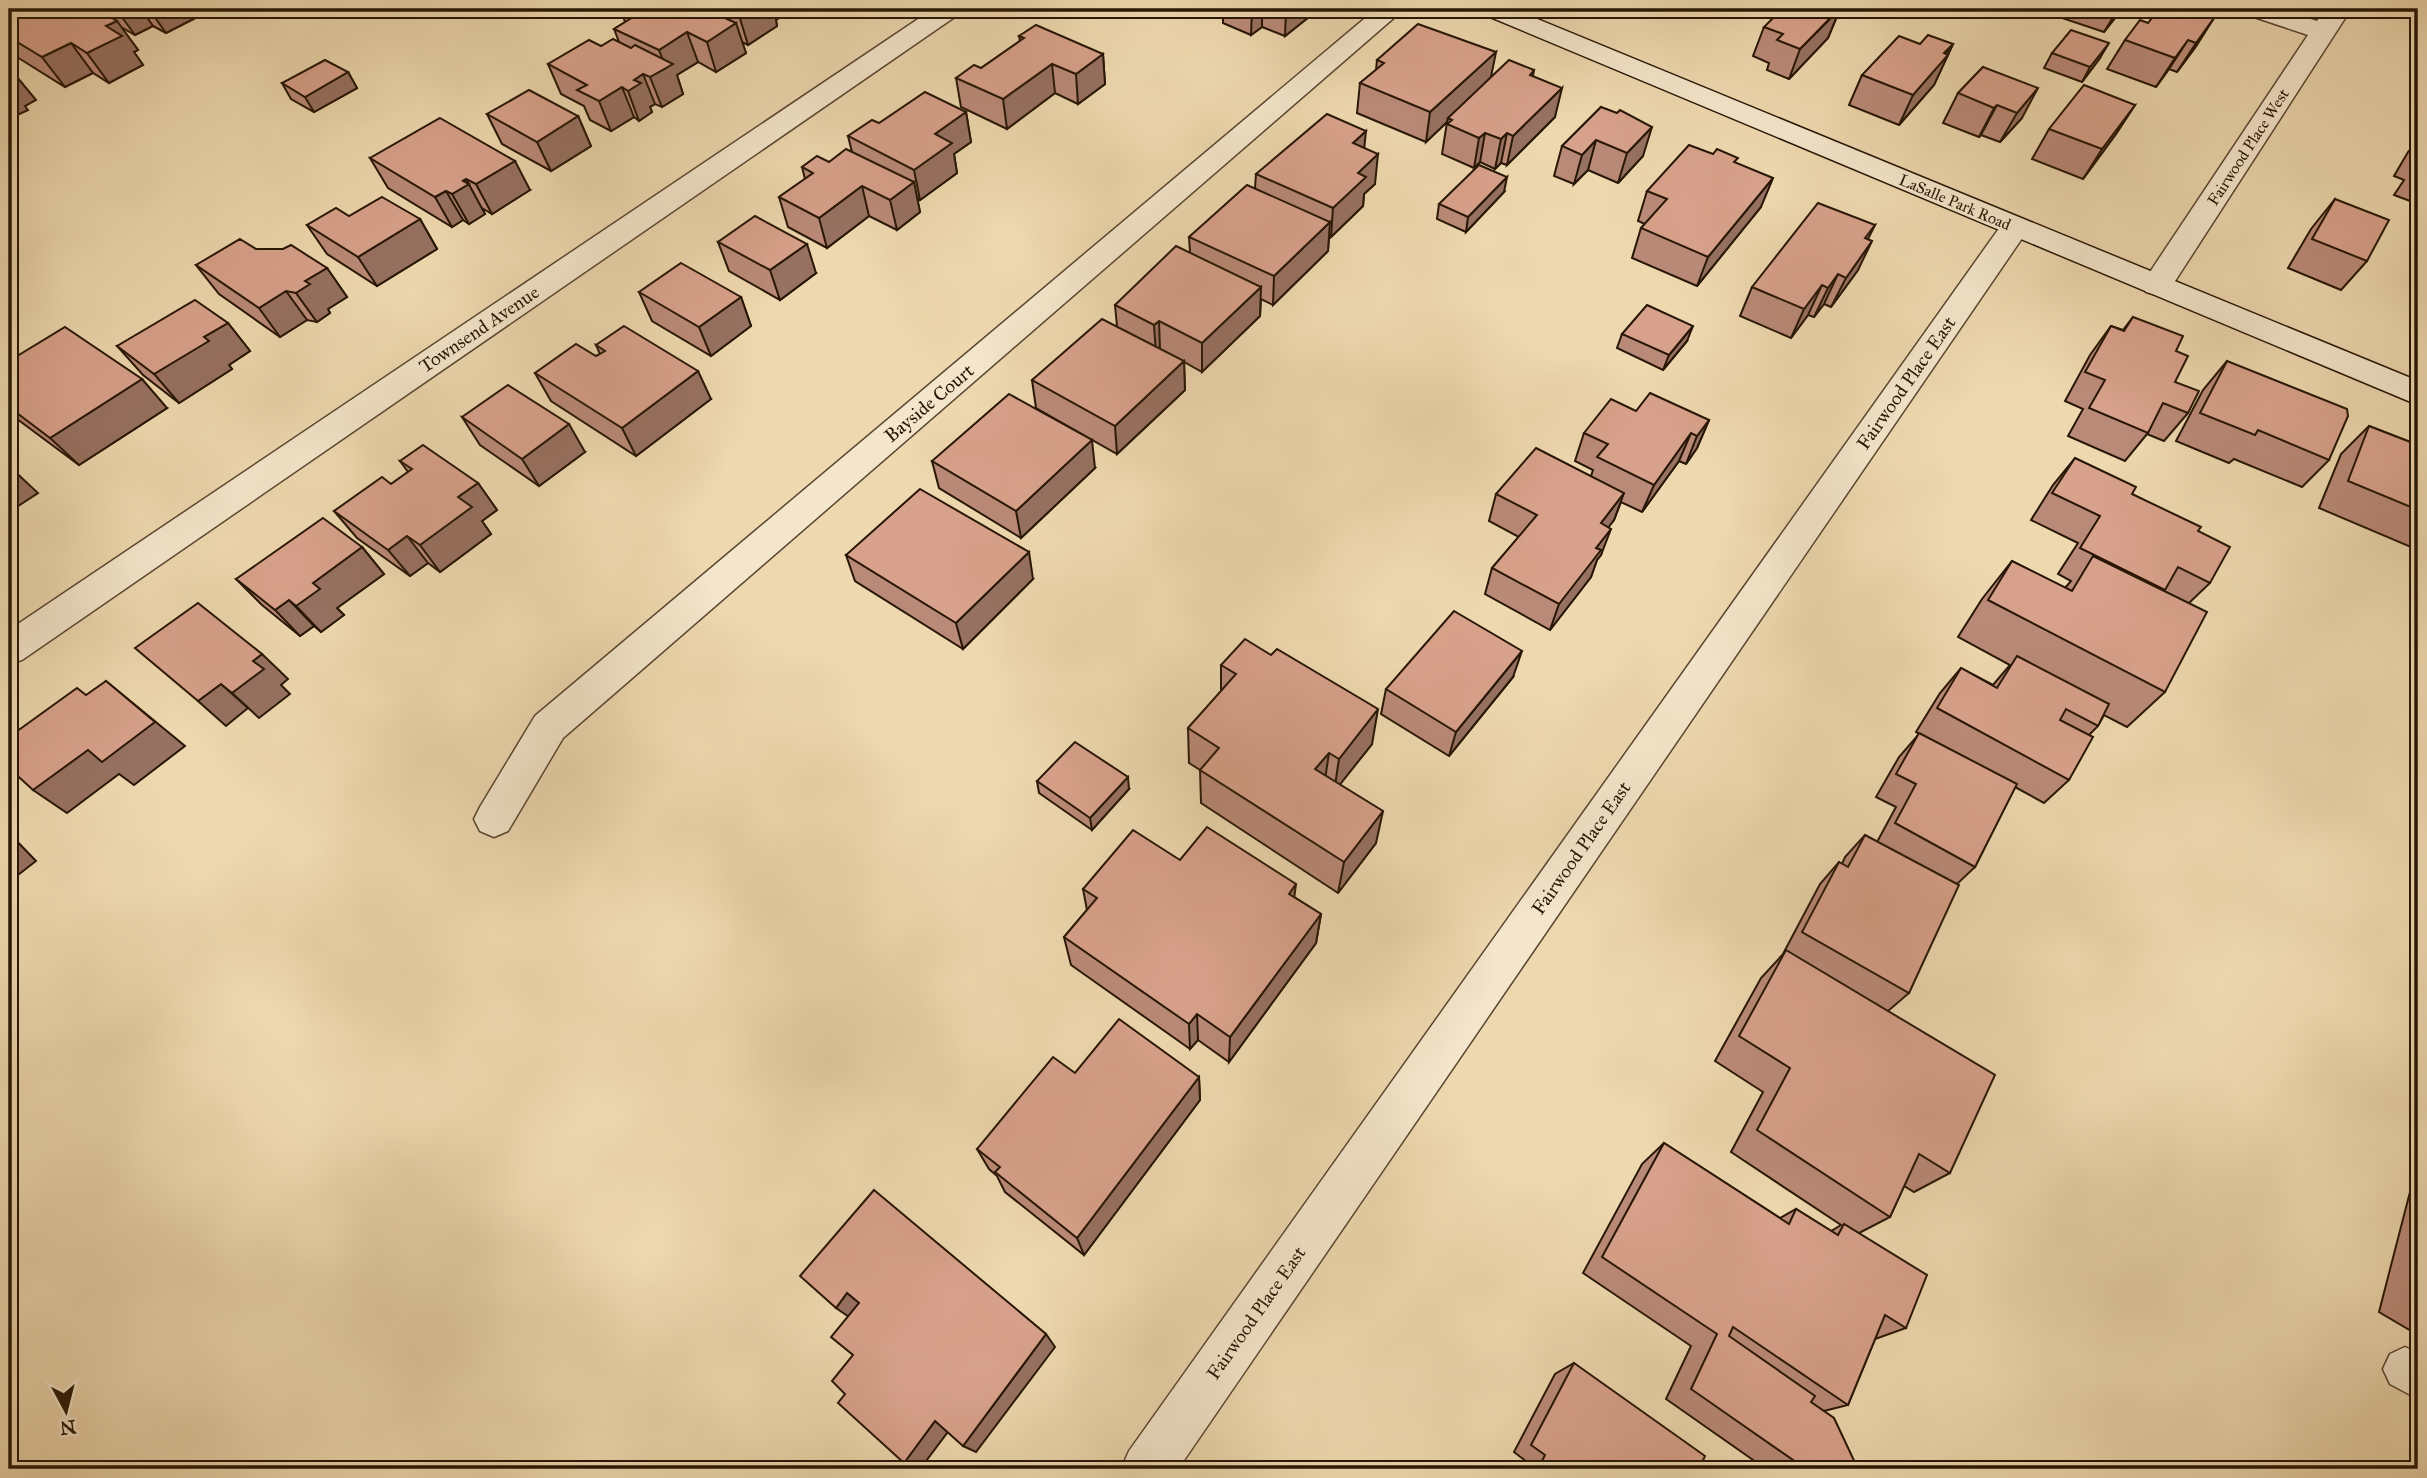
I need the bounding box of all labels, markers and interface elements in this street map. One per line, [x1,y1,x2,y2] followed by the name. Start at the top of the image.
[2203,85,2293,209] street label: Fairwood Place West
[1896,170,2014,234] street label: LaSalle Park Road
[415,280,543,378] street label: Townsend Avenue
[1851,312,1961,454] street label: Fairwood Place East
[880,359,979,447] street label: Bayside Court
[1526,777,1636,919] street label: Fairwood Place East
[1201,1242,1311,1384] street label: Fairwood Place East
[32,1376,102,1446] north arrow
[59,1415,77,1440] text: N

